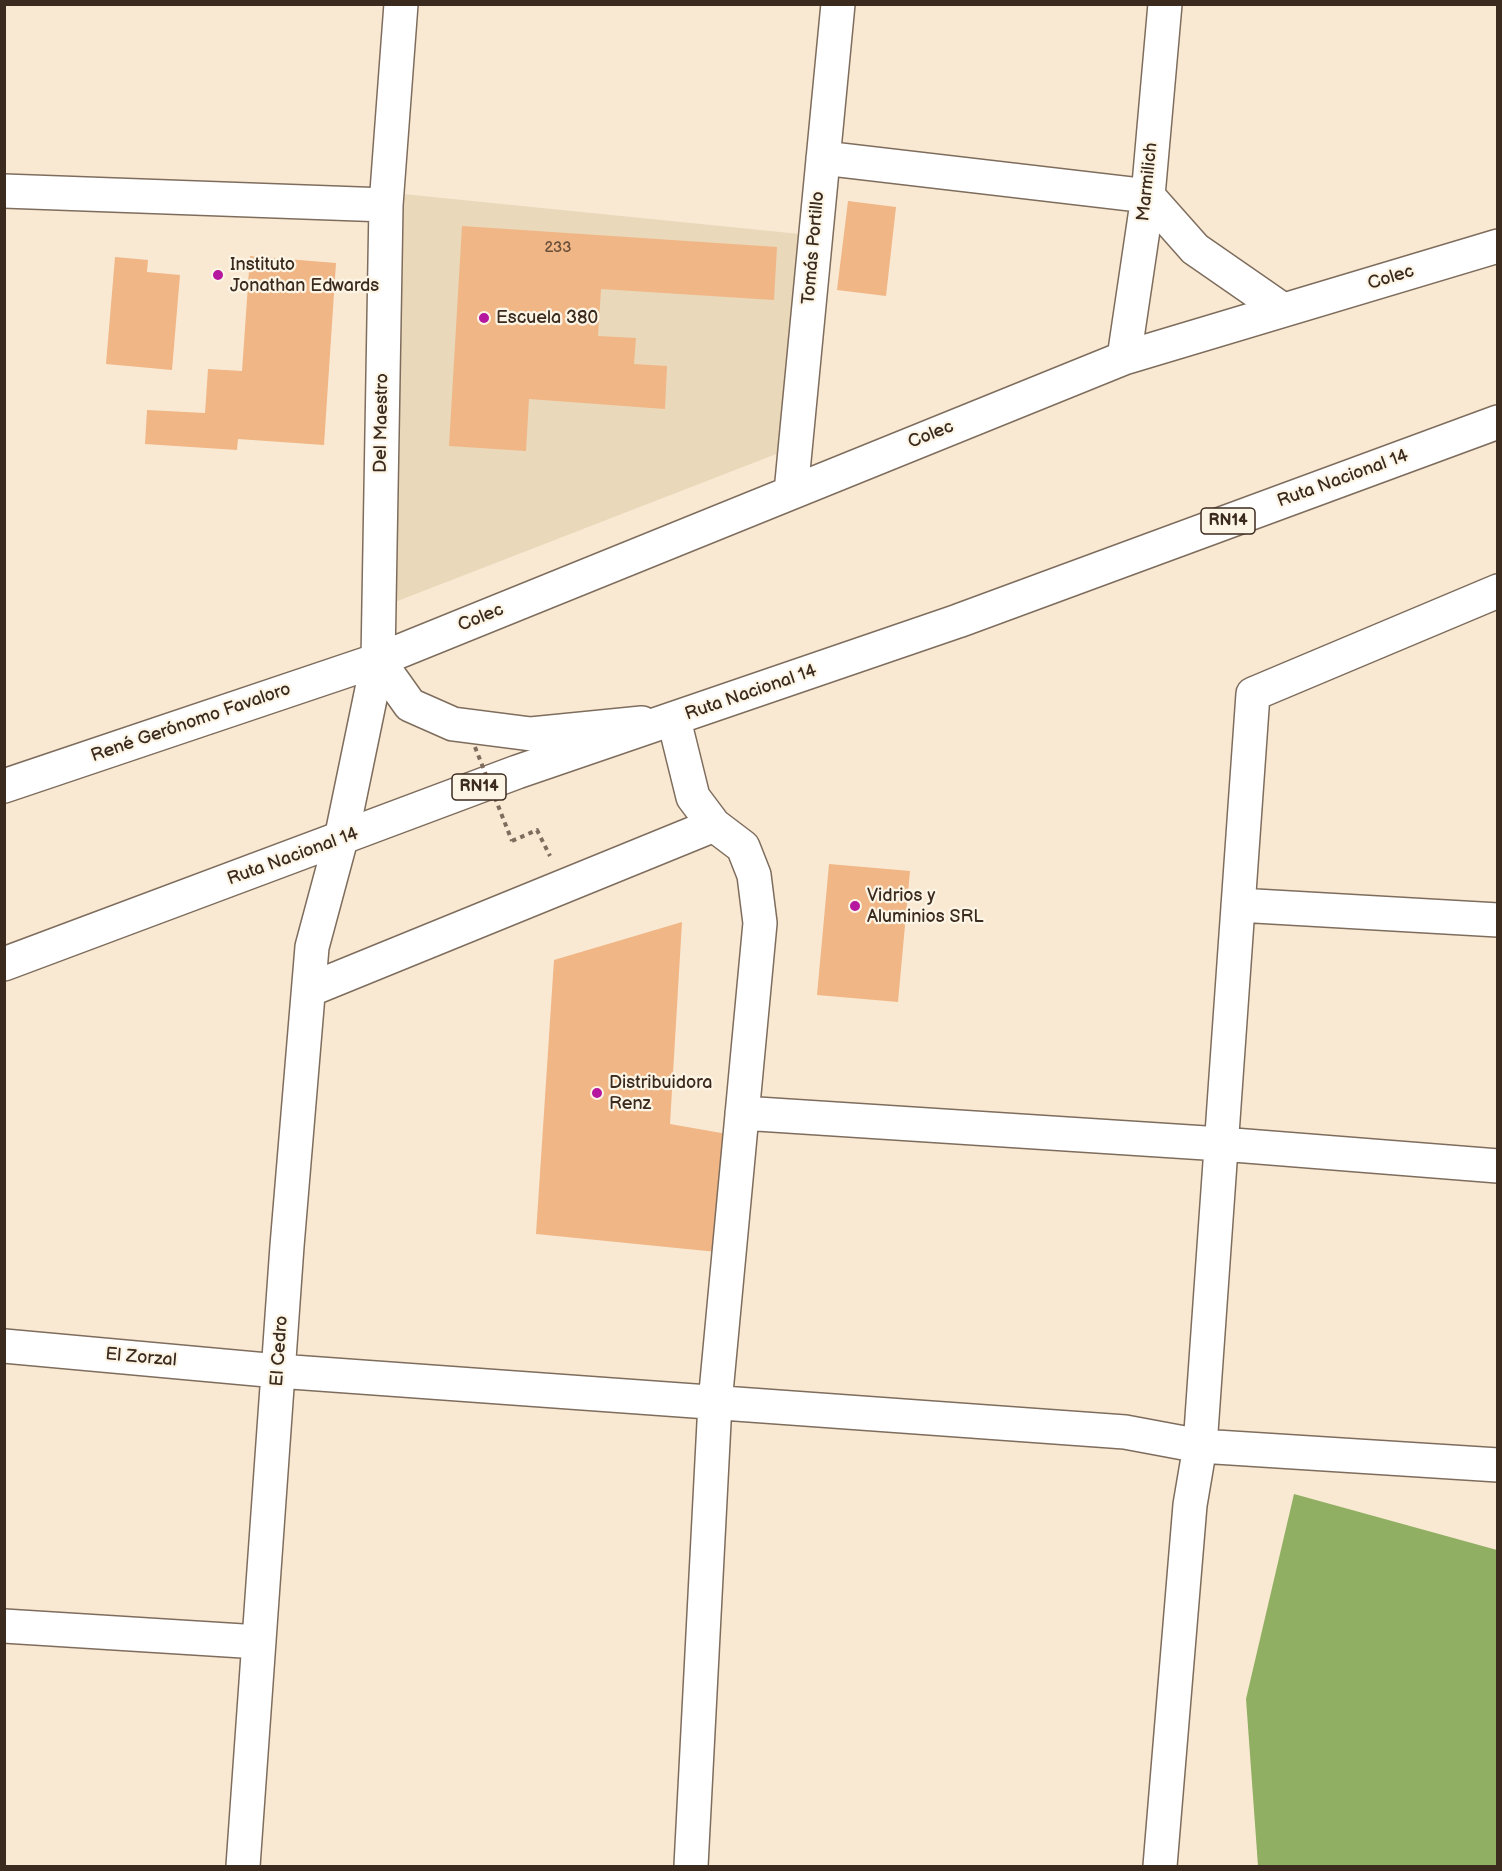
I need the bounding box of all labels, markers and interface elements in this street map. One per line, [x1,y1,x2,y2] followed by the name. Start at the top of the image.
[1133,142,1163,222] street label: Marmilich
[798,191,830,305] street label: Tomás Portillo
[545,239,571,257] house number: 233
[230,254,379,296] place label: Instituto Jonathan Edwards
[1365,261,1417,295] street label: Colec
[211,268,225,282] marker: Instituto Jonathan Edwards
[496,307,598,329] place label: Escuela 380
[477,311,491,325] marker: Escuela 380
[370,373,394,473] street label: Del Maestro
[905,416,957,454] street label: Colec
[1275,445,1411,513] street label: Ruta Nacional 14
[1201,508,1255,534] road number: RN14
[455,599,507,637] street label: Colec
[682,660,820,726] street label: Ruta Nacional 14
[88,679,294,767] street label: René Gerónomo Favaloro
[452,774,506,800] road number: RN14
[225,823,361,891] street label: Ruta Nacional 14
[867,885,984,928] place label: Vidrios y Aluminios SRL
[848,899,862,913] marker: Vidrios y Aluminios SRL
[609,1072,713,1114] place label: Distribuidora Renz
[590,1086,604,1100] marker: Distribuidora Renz
[267,1315,293,1387] street label: El Cedro
[105,1344,177,1372] street label: El Zorzal

